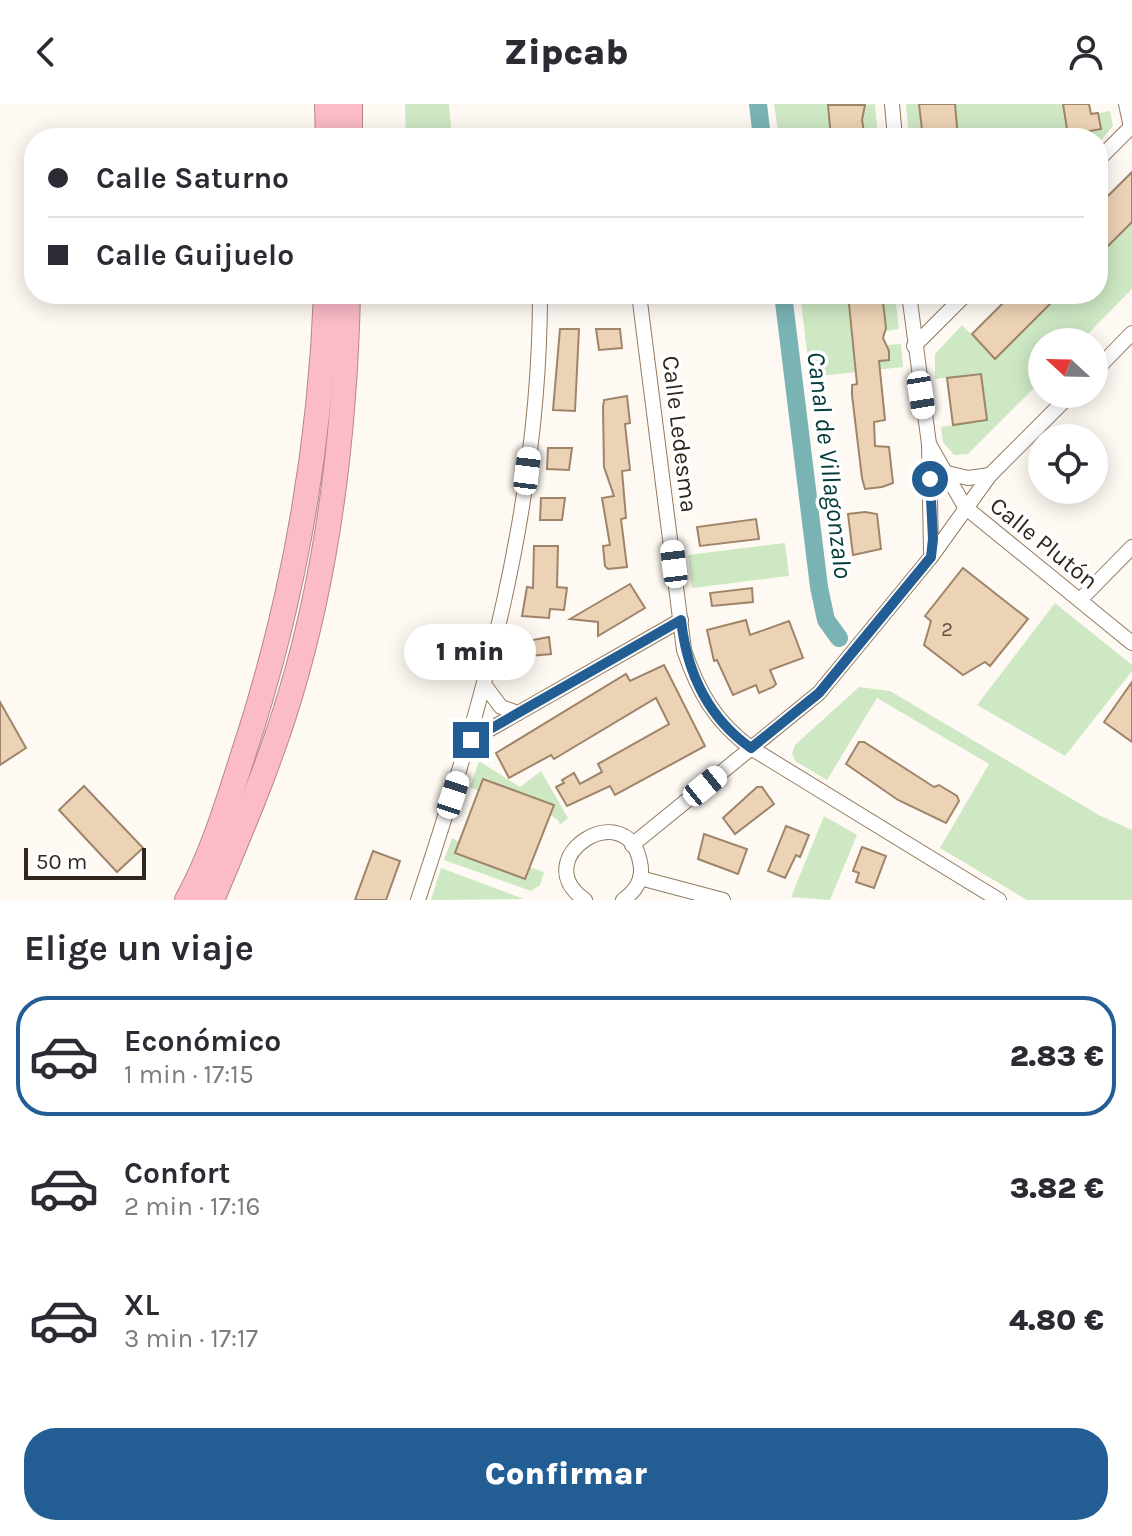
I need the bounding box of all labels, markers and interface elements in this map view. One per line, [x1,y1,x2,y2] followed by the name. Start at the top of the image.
[24,30,68,74] icon: back
[1064,30,1108,74] icon: person
[504,31,628,73] text: Zipcab
[96,160,289,196] text: Calle Saturno
[96,237,294,273] text: Calle Guijuelo
[1028,328,1108,408] north arrow
[1028,328,1108,504] map controls
[800,350,859,580] water label: Canal de Villagonzalo
[656,354,704,514] street label: Calle Ledesma
[905,369,937,421] car
[1028,424,1108,504] button: locate
[512,446,542,496] car
[912,461,948,497] route start
[984,491,1104,595] street label: Calle Plutón
[659,539,689,589] car
[941,618,953,641] house number: 2
[405,624,537,680] callout: 1 min
[436,636,504,667] text: 1 min
[453,722,489,758] route end
[679,762,731,810] car
[434,768,472,822] car
[24,844,146,880] scale bar
[36,849,87,875] text: 50 m
[24,927,254,969] text: Elige un viaje
[28,1020,100,1092] icon: car
[124,1023,281,1059] text: Económico
[1010,1038,1104,1074] text: 2.83 €
[124,1059,254,1090] text: 1 min · 17:15
[28,1152,100,1224] icon: car
[124,1155,230,1191] text: Confort
[1010,1170,1104,1206] text: 3.82 €
[124,1191,260,1222] text: 2 min · 17:16
[28,1284,100,1356] icon: car
[124,1287,159,1323] text: XL
[1009,1302,1104,1338] text: 4.80 €
[124,1323,258,1354] text: 3 min · 17:17
[24,1428,1108,1520] button: Confirmar

